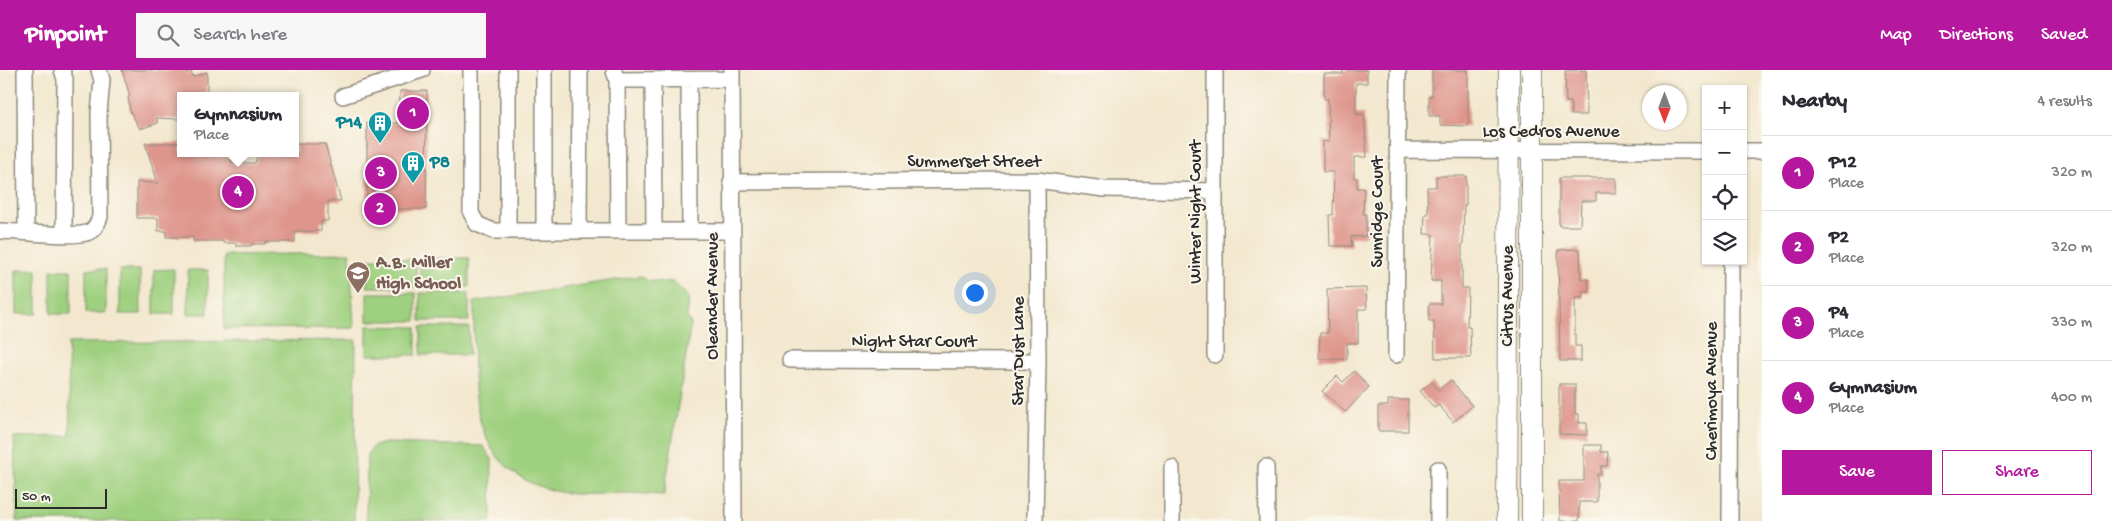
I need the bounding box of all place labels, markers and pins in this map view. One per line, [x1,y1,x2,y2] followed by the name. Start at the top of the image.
[397,94,429,132] pin: 1
[367,110,393,144] building icon: P14
[335,113,362,134] place label: P14
[400,150,426,184] building icon: P8
[429,153,450,174] place label: P8
[365,154,397,192] pin: 3
[222,173,254,211] pin: 4
[364,190,396,228] pin: 2
[375,253,461,295] place label: A.B. Miller High School
[345,260,371,294] school or university icon: A.B. Miller High School

